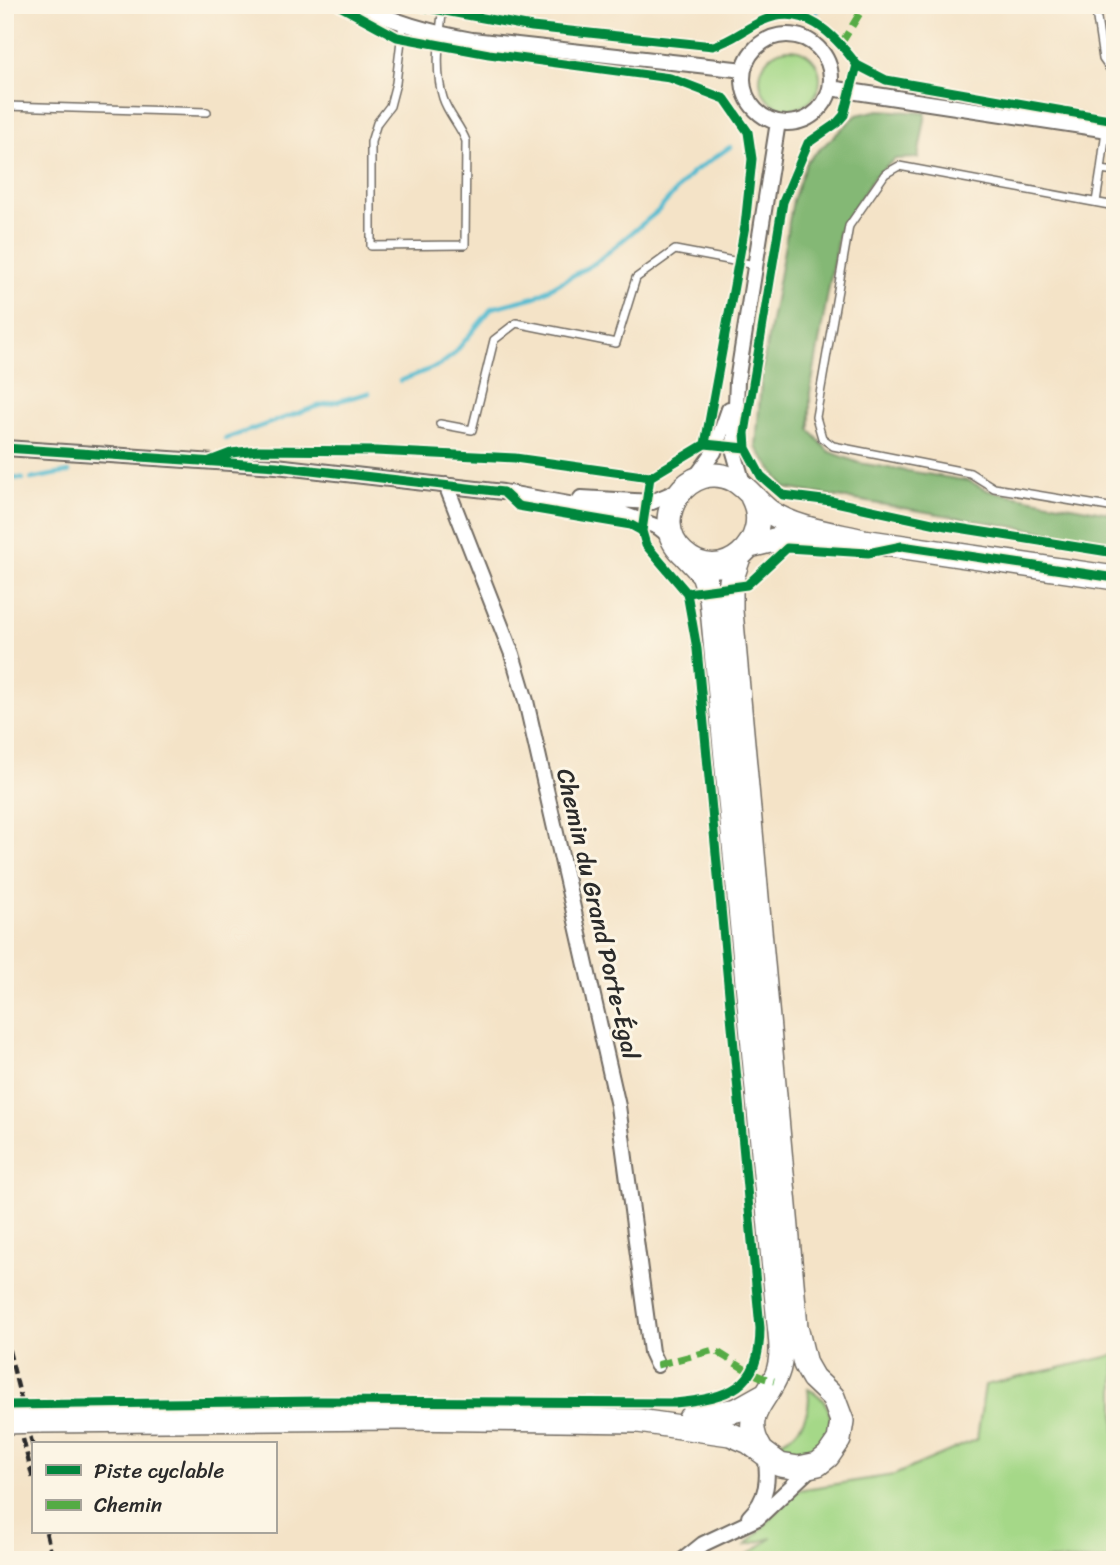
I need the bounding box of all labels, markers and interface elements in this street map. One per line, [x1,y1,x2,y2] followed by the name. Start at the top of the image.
[544,764,652,1065] street label: Chemin du Grand Porte-Égal
[32,1442,276,1534] legend
[94,1452,225,1490] text: Piste cyclable
[94,1486,162,1524] text: Chemin

